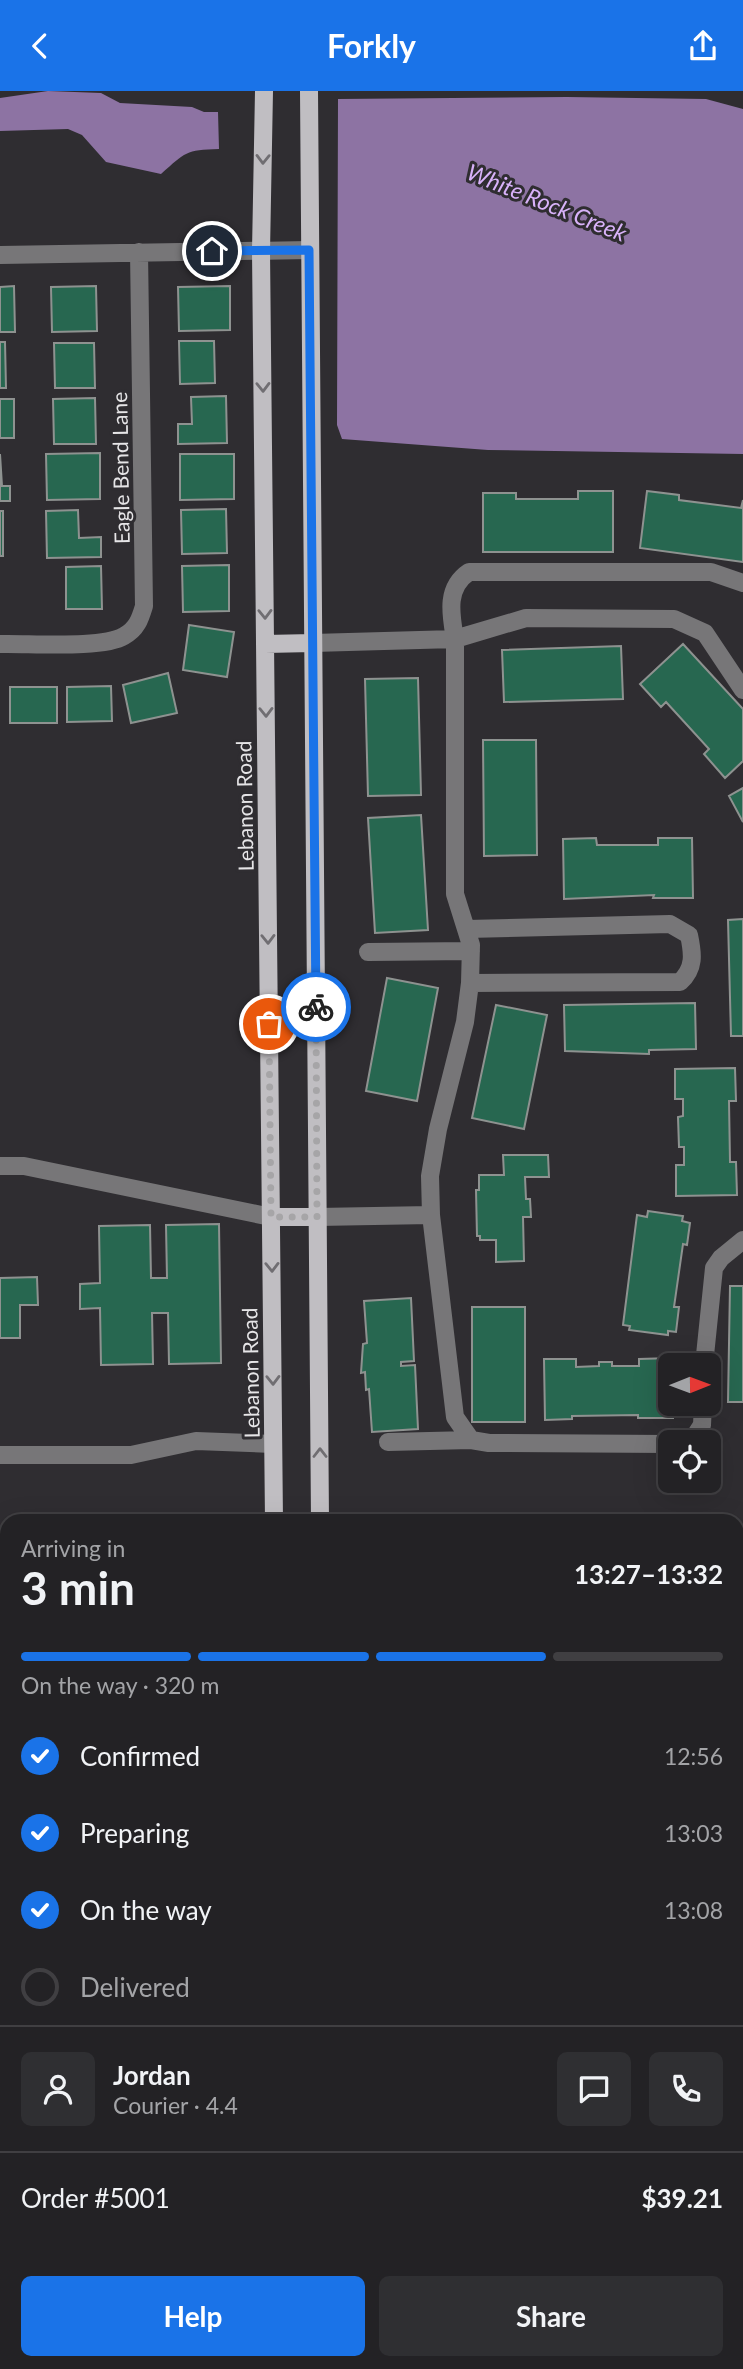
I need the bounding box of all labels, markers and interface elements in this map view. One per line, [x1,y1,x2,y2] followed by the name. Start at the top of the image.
[327,26,416,65] text: Forkly
[21,27,59,65] icon: back
[684,27,722,65] icon: share
[255,154,270,165] one-way arrow
[463,157,632,247] water label: White Rock Creek
[182,221,242,281] pin
[193,232,231,270] icon: home
[255,381,270,392] one-way arrow
[106,392,134,544] street label: Eagle Bend Lane
[257,609,273,620] one-way arrow
[258,707,274,718] one-way arrow
[230,740,258,872] street label: Lebanon Road
[260,935,276,945] one-way arrow
[281,972,351,1042] courier
[297,988,335,1026] icon: bike
[239,994,299,1054] pin
[250,1005,288,1043] icon: bag
[264,1262,279,1273] one-way arrow
[236,1307,264,1439] street label: Lebanon Road
[658,1353,721,1416] north arrow
[658,1353,721,1493] map controls
[265,1376,281,1386] one-way arrow
[658,1430,721,1493] button: locate
[312,1447,327,1458] one-way arrow
[21,1534,125,1562] text: Arriving in
[574,1558,723,1590] text: 13:27–13:32
[21,1560,135,1615] text: 3 min
[21,1671,220,1699] text: On the way · 320 m
[21,1737,59,1775] icon: check
[80,1740,200,1772] text: Confirmed
[664,1742,723,1770] text: 12:56
[21,1814,59,1852] icon: check
[80,1817,189,1849] text: Preparing
[664,1819,723,1847] text: 13:03
[21,1891,59,1929] icon: check
[80,1894,212,1926] text: On the way
[664,1896,723,1924] text: 13:08
[80,1971,190,2003] text: Delivered
[21,2052,95,2126] button: person
[557,2052,631,2126] button: chat
[649,2052,723,2126] button: phone
[113,2059,191,2091] text: Jordan
[113,2091,238,2119] text: Courier · 4.4
[21,2182,170,2214] text: Order #5001
[641,2182,723,2214] text: $39.21
[21,2276,365,2356] button: Help
[379,2276,723,2356] button: Share

